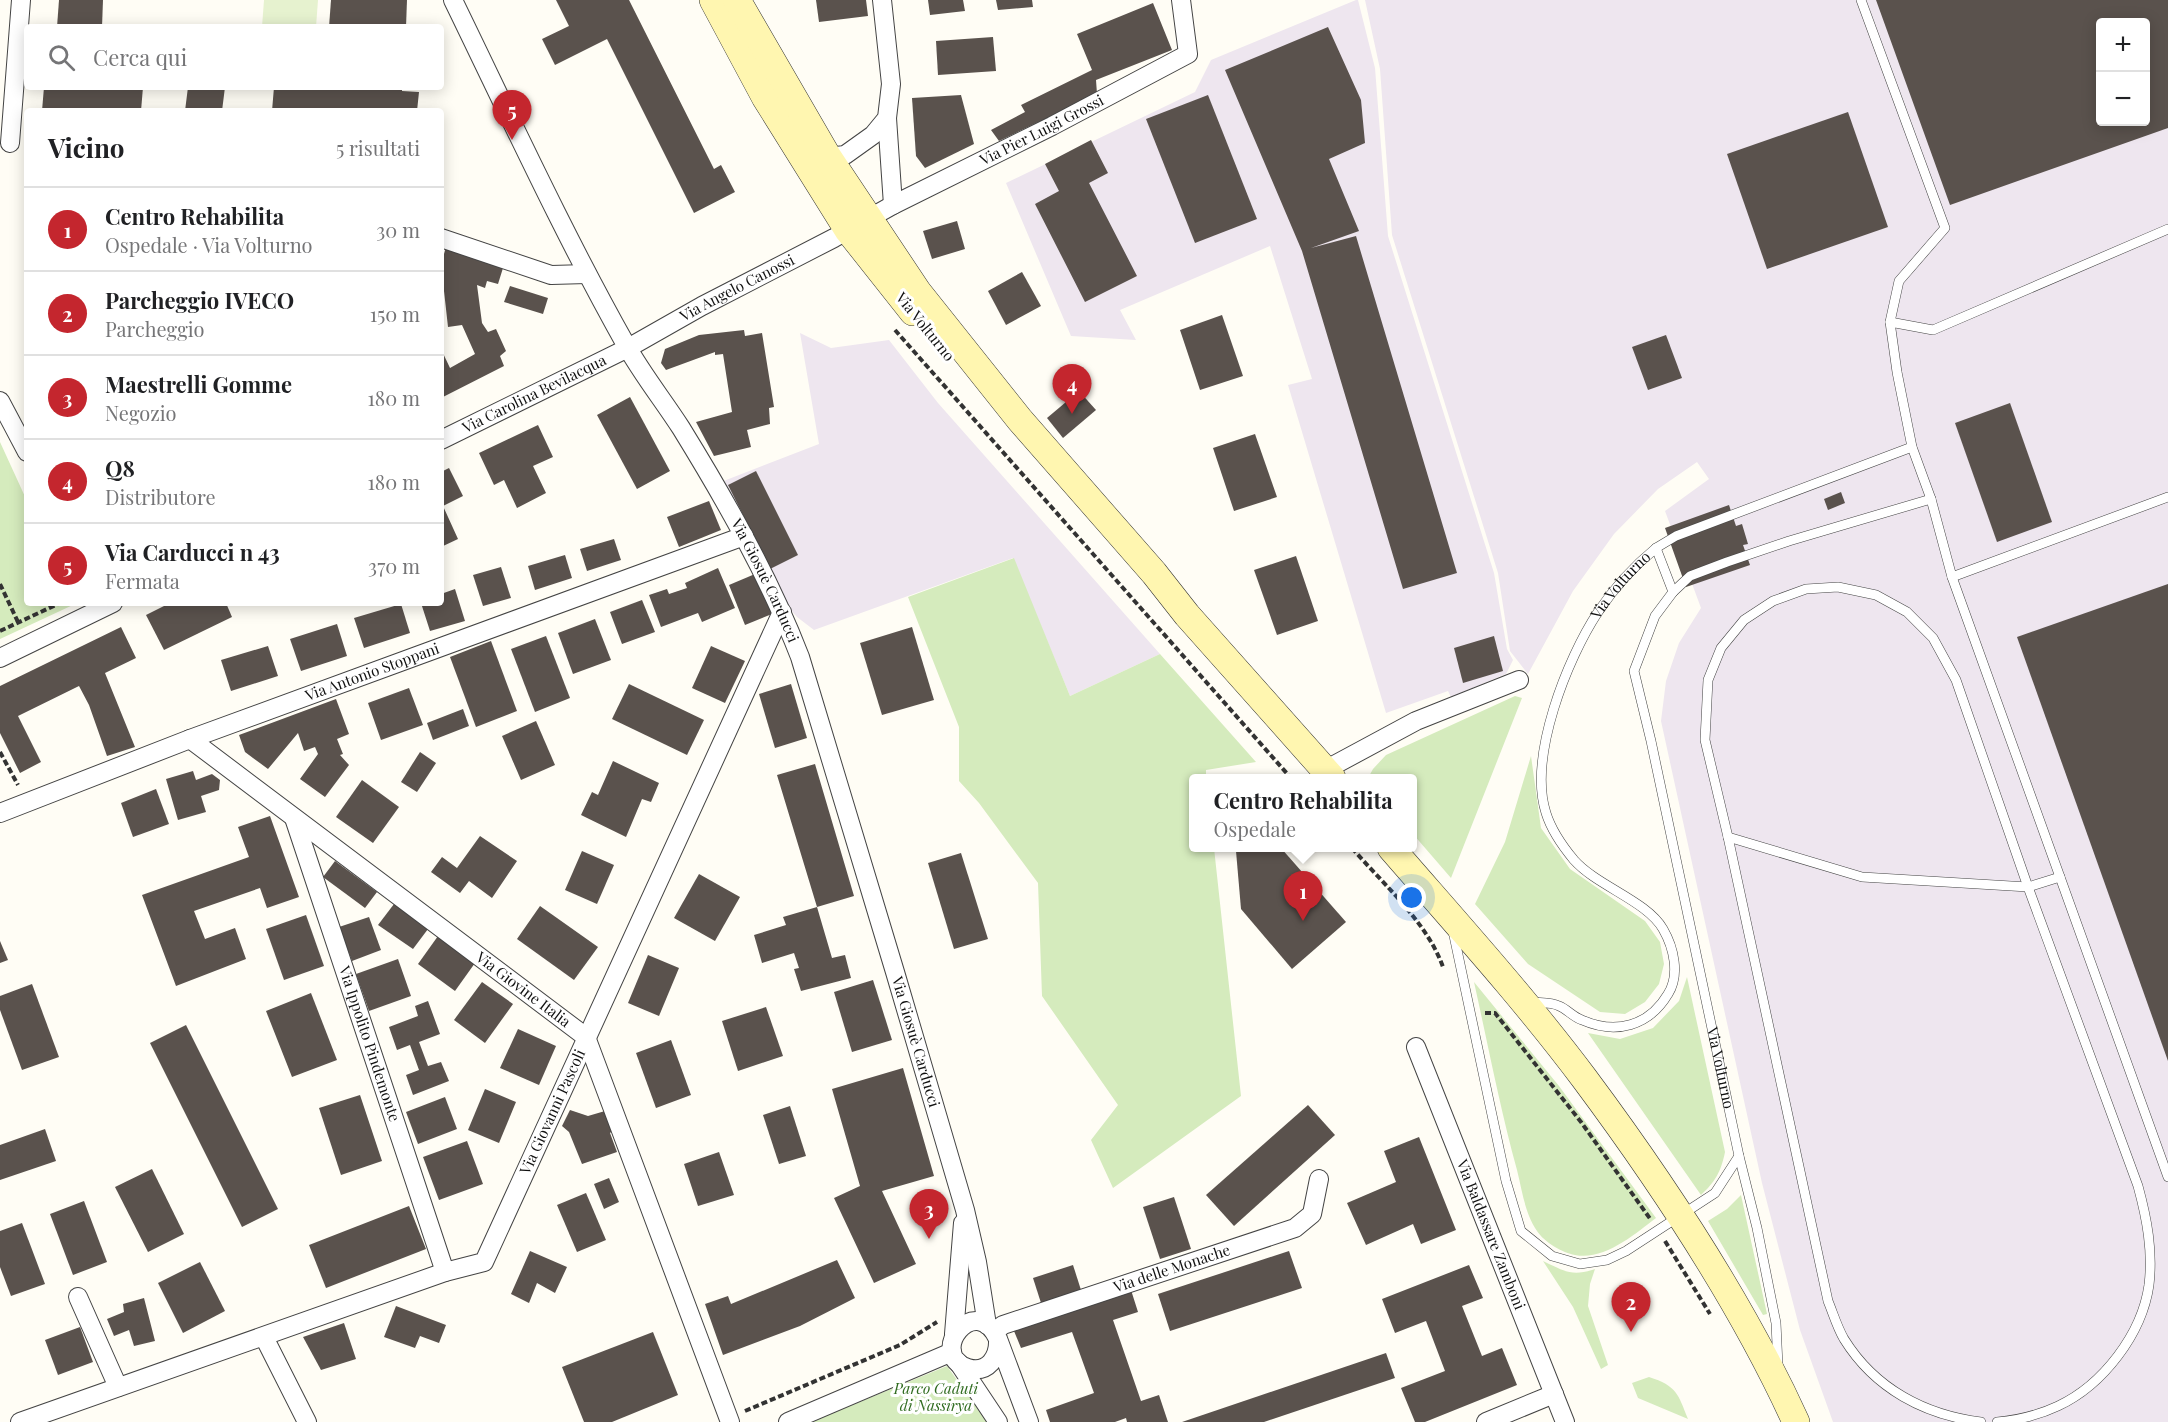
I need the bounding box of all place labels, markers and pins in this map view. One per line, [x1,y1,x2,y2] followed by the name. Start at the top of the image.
[492,90,532,140] pin: 5
[1052,364,1092,414] pin: 4
[1284,872,1322,921] pin: 1
[910,1190,948,1239] pin: 3
[1612,1282,1650,1332] pin: 2

